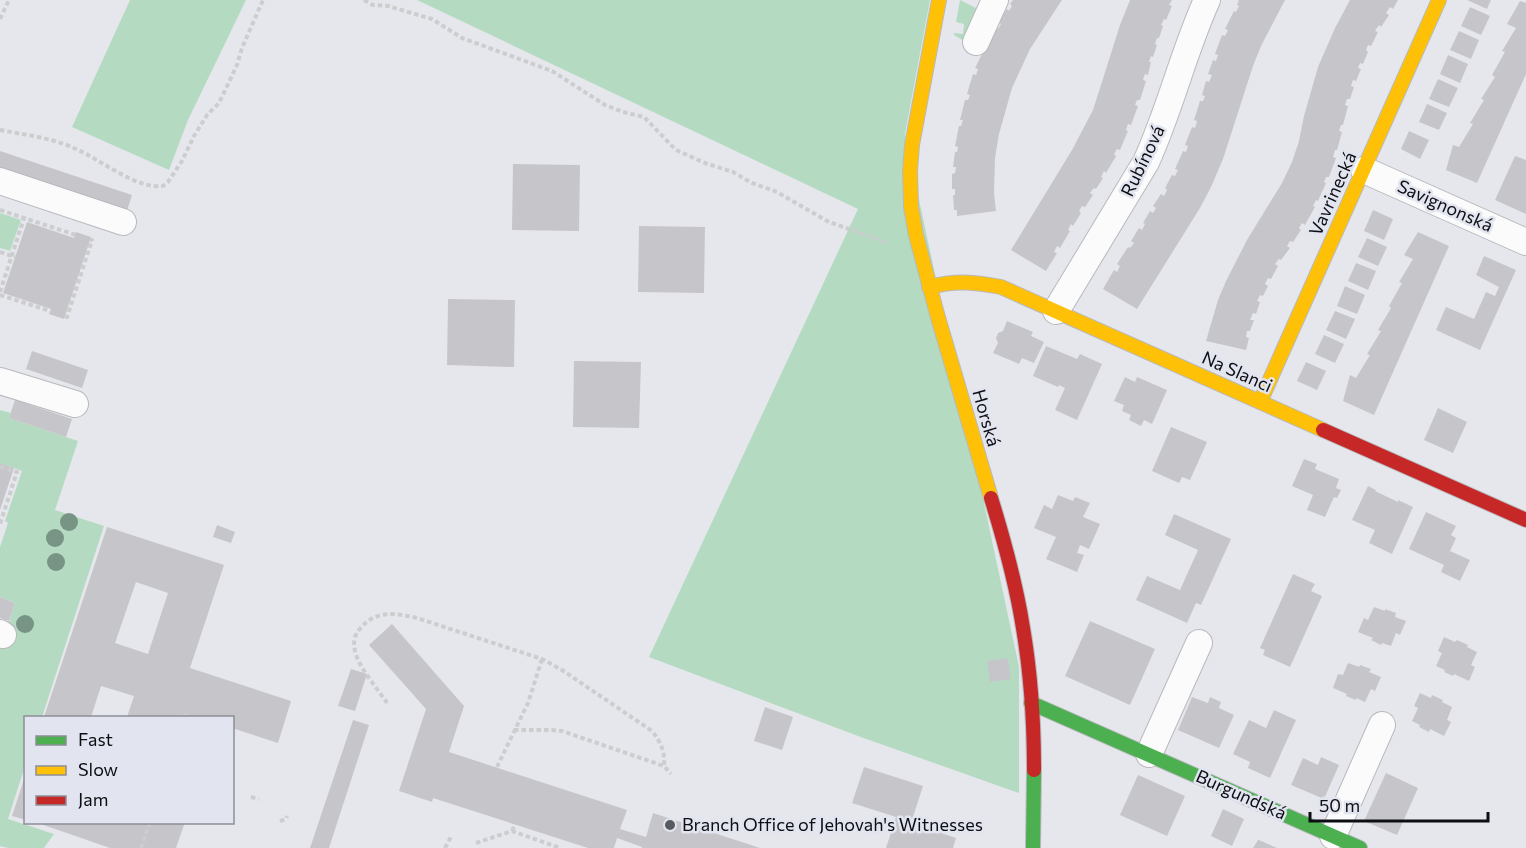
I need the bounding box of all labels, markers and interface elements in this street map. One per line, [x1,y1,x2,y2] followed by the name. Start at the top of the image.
[1115,121,1169,200] street label: Rubínová
[1304,148,1360,239] street label: Vavrinecká
[1394,174,1496,236] street label: Savignonská
[1199,346,1276,396] street label: Na Slanci
[968,387,1006,449] street label: Horská
[24,716,234,824] legend
[78,728,113,750] text: Fast
[78,758,118,780] text: Slow
[1193,764,1290,824] street label: Burgundská
[1310,785,1488,823] scale bar
[78,788,108,810] text: Jam
[1319,794,1360,816] text: 50 m
[682,813,983,835] place label: Branch Office of Jehovah's Witnesses
[663,818,677,832] marker: Branch Office of Jehovah's Witnesses

